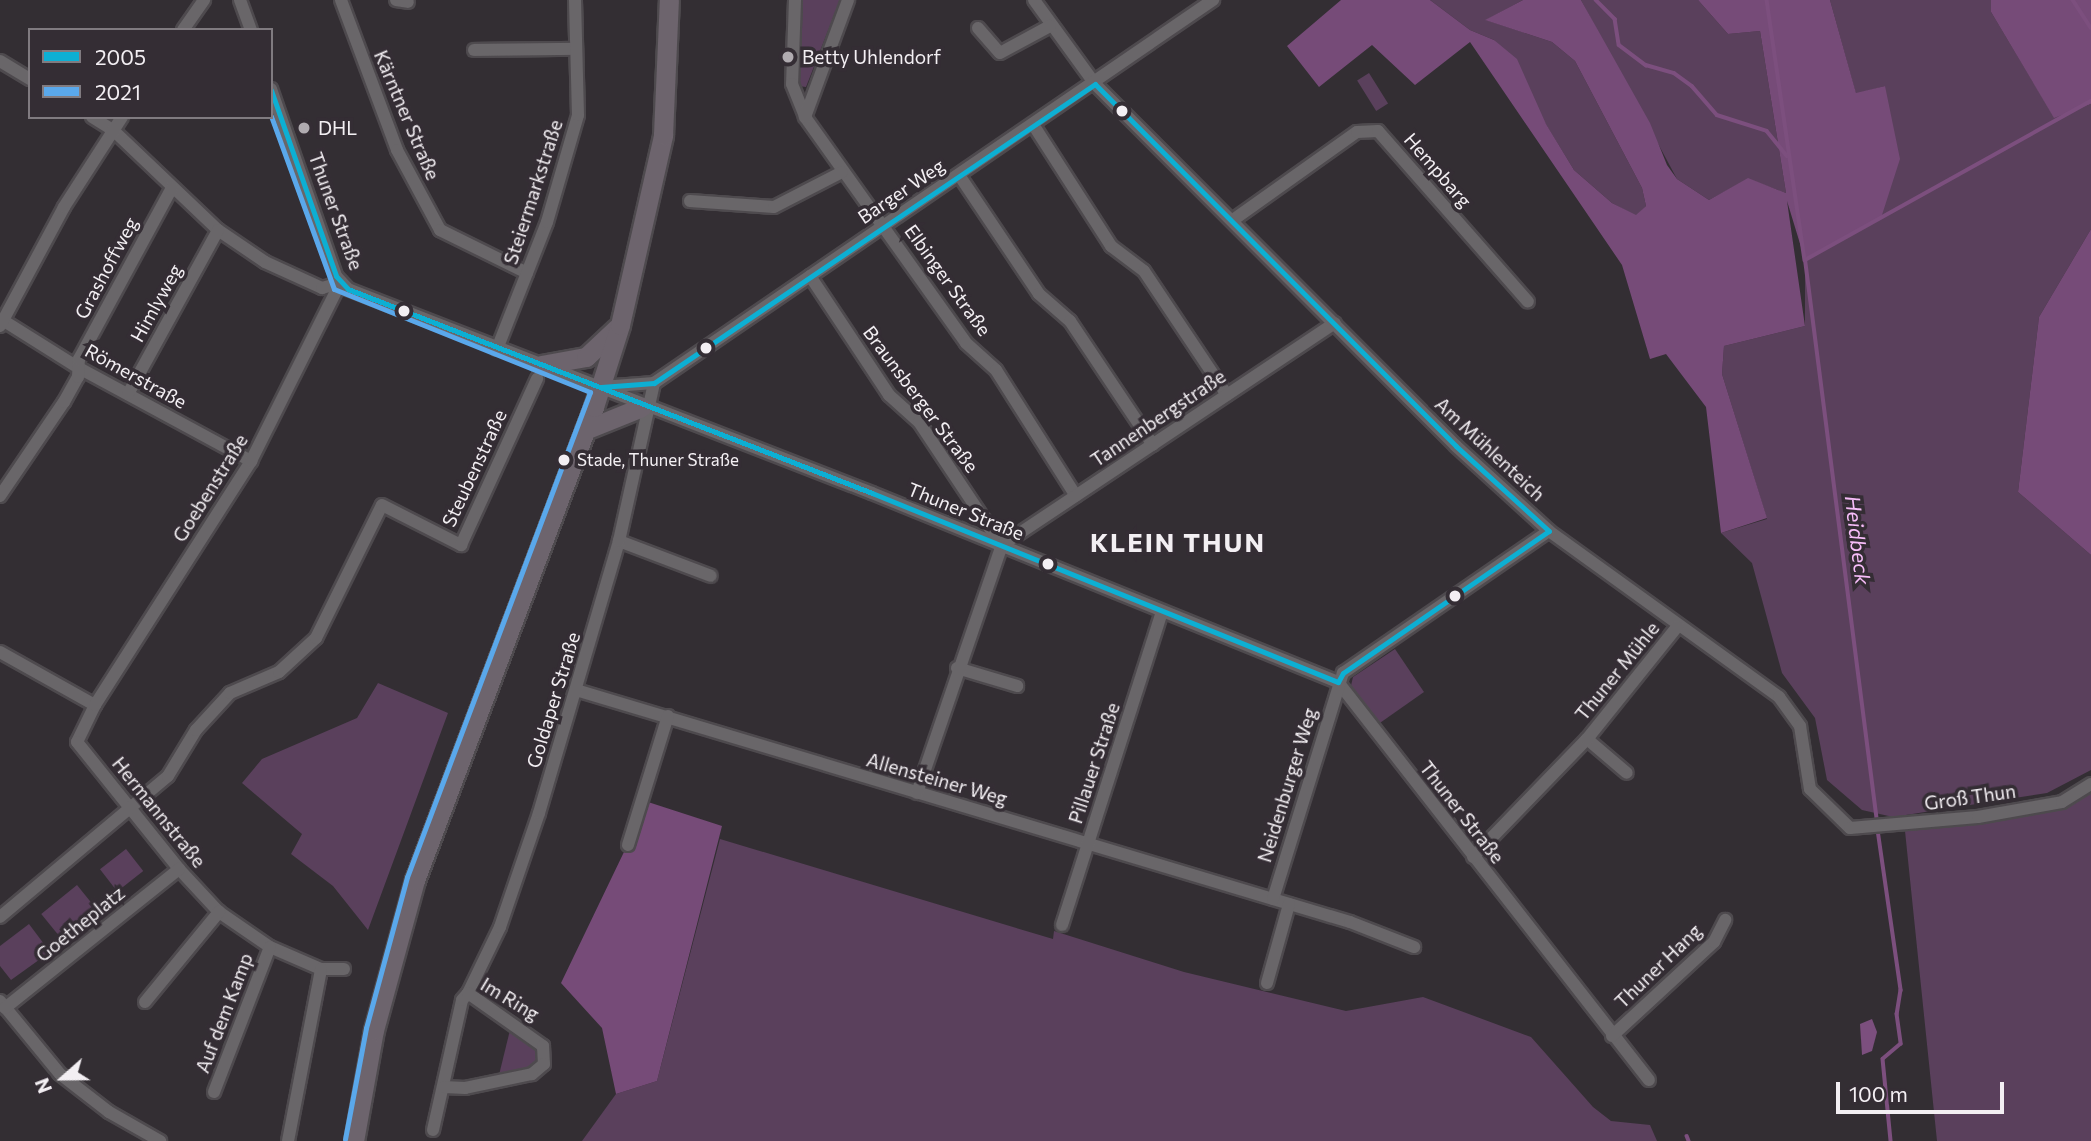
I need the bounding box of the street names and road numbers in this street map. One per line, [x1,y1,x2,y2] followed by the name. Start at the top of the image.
[369,47,445,183] street label: Kärntner Straße
[499,117,567,267] street label: Steiermarkstraße
[1399,128,1477,212] street label: Hempbarg
[304,149,368,273] street label: Thuner Straße
[853,154,949,228] street label: Barger Weg
[70,213,142,323] street label: Grashoffweg
[900,220,996,340] street label: Elbinger Straße
[125,260,187,346] street label: Himlyweg
[858,321,984,477] street label: Braunsberger Straße
[81,339,191,413] street label: Römerstraße
[1086,364,1230,472] street label: Tannenbergstraße
[1430,392,1550,506] street label: Am Mühlenteich
[437,406,511,530] street label: Steubenstraße
[168,430,252,546] street label: Goebenstraße
[905,477,1027,545] street label: Thuner Straße
[1570,617,1664,725] street label: Thuner Mühle
[521,629,585,771] street label: Goldaper Straße
[1064,700,1124,826] street label: Pillauer Straße
[1253,705,1321,865] street label: Neidenburger Weg
[864,748,1010,810] street label: Allensteiner Weg
[108,752,210,872] street label: Hermannstraße
[1415,756,1509,868] street label: Thuner Straße
[1923,779,2017,815] street label: Groß Thun
[31,881,129,967] street label: Goetheplatz
[1610,919,1706,1013] street label: Thuner Hang
[191,950,257,1076] street label: Auf dem Kamp
[477,973,543,1025] street label: Im Ring

